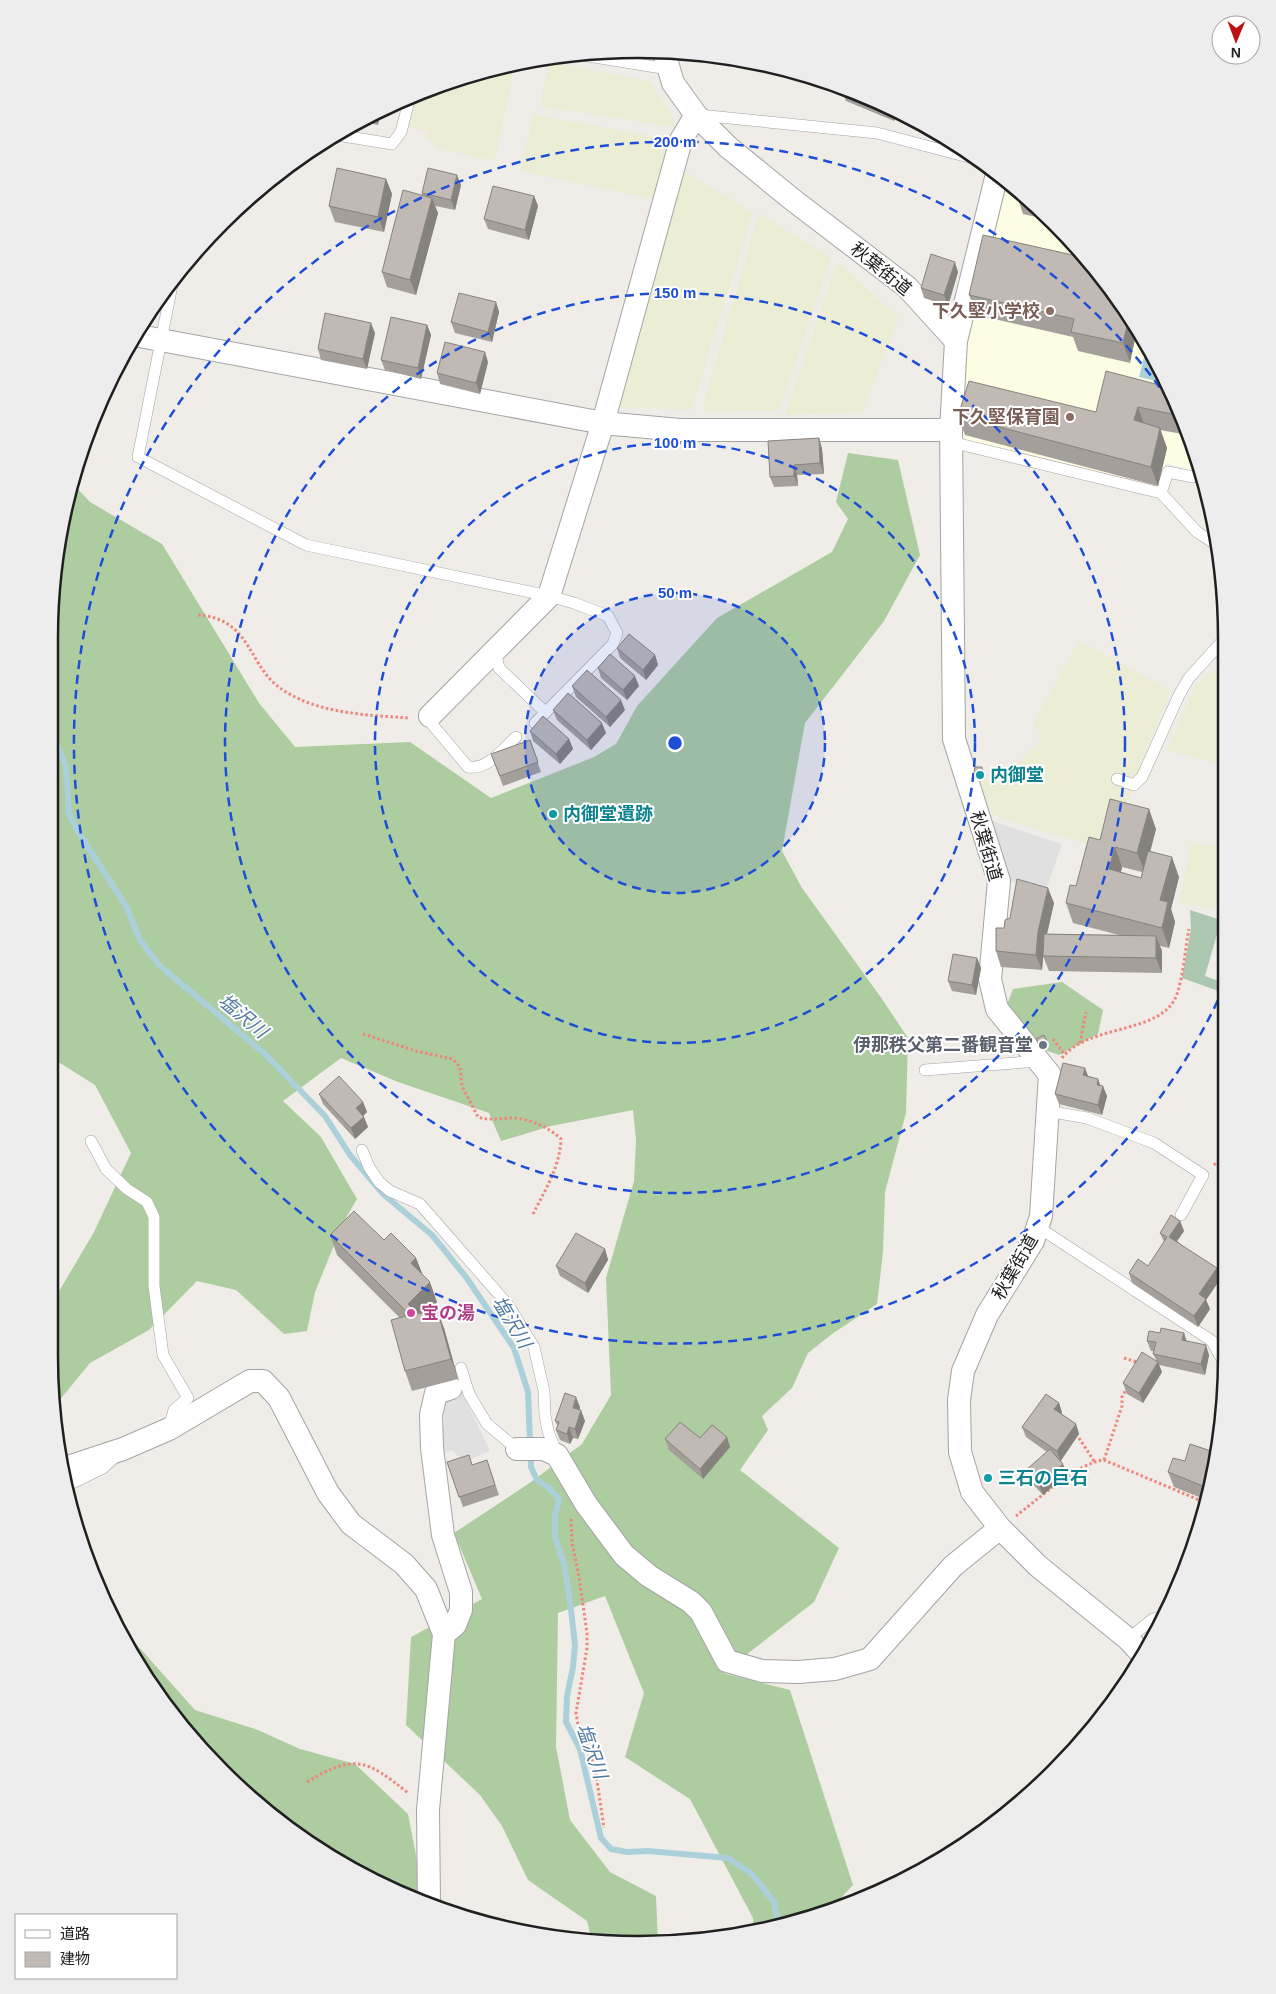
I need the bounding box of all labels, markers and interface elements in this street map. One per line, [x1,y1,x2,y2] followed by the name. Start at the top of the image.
[1211,15,1261,65] north arrow
[1231,45,1241,61] text: N
[654,133,696,150] text: 200 m
[847,239,915,299] street label: 秋葉街道
[654,284,696,301] text: 150 m
[932,301,1040,321] place label: 下久堅小学校
[1044,305,1056,317] marker: 下久堅小学校
[952,407,1060,427] place label: 下久堅保育園
[1064,411,1076,423] marker: 下久堅保育園
[654,434,696,451] text: 100 m
[658,584,692,601] text: 50 m
[666,734,684,752] centre of rings
[990,765,1044,785] place label: 内御堂
[974,769,986,781] marker: 内御堂
[563,804,653,824] place label: 内御堂遺跡
[547,808,559,820] marker: 内御堂遺跡
[966,809,1006,883] street label: 秋葉街道
[214,990,273,1044] water label: 塩沢川
[853,1035,1033,1055] place label: 伊那秩父第二番観音堂
[1037,1039,1049,1051] marker: 伊那秩父第二番観音堂
[988,1231,1042,1303] street label: 秋葉街道
[488,1292,537,1354] water label: 塩沢川
[421,1303,475,1323] place label: 宝の湯
[405,1307,417,1319] marker: 宝の湯
[998,1468,1088,1488] place label: 三石の巨石
[982,1472,994,1484] marker: 三石の巨石
[573,1721,612,1783] water label: 塩沢川
[15,1914,178,1979] legend
[60,1925,90,1942] text: 道路
[60,1950,90,1967] text: 建物

